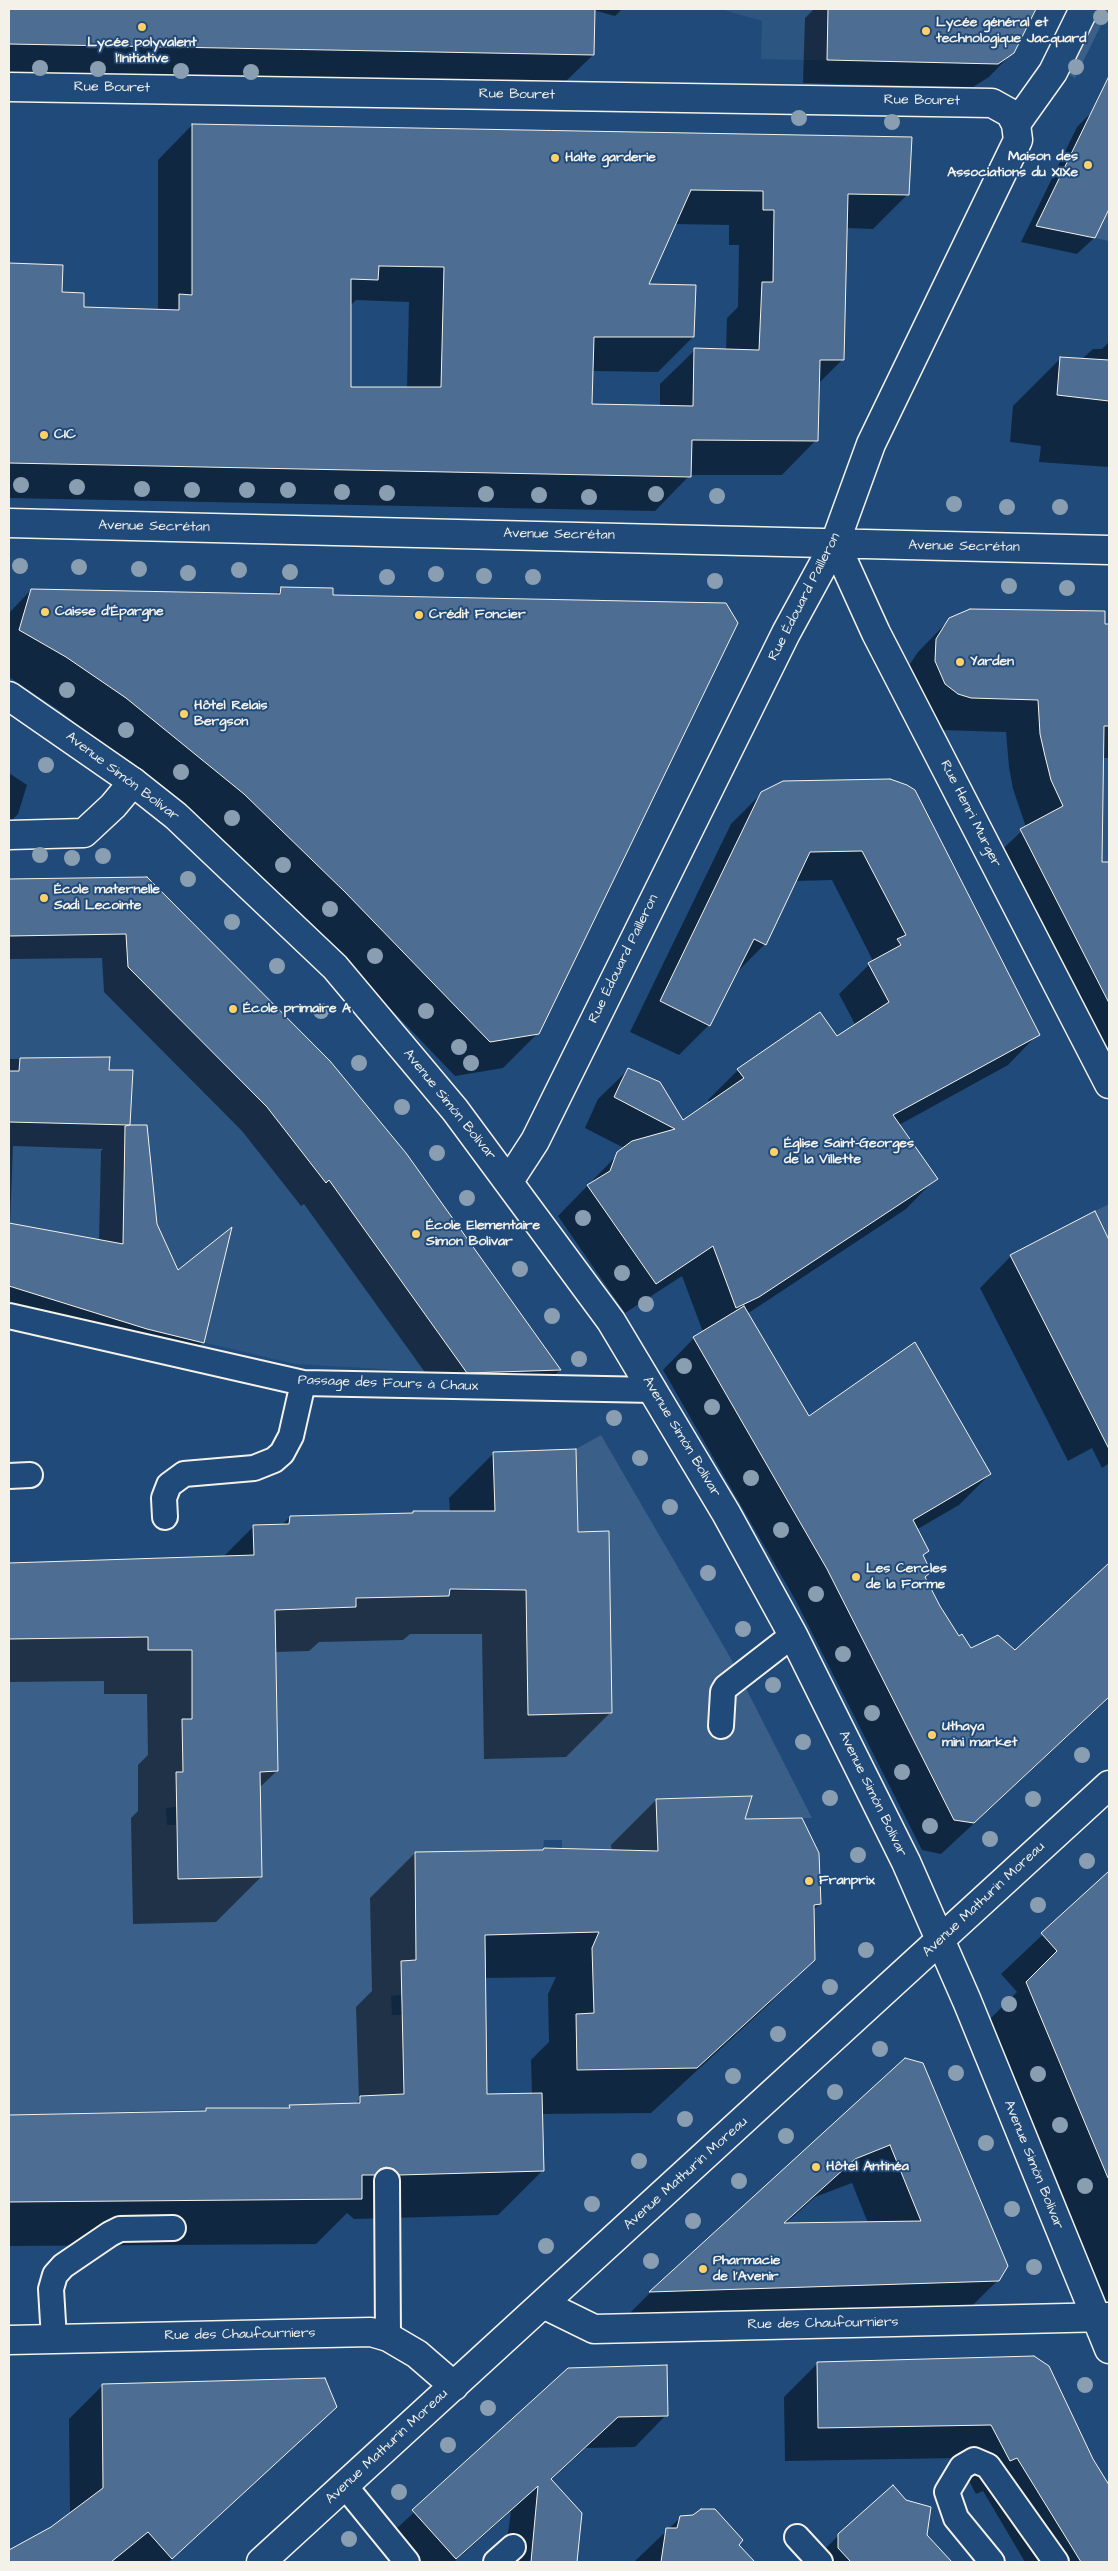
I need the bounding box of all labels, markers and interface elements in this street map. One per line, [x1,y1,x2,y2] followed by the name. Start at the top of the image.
[936,15,1087,48] place label: Lycée général et technologique Jacquard
[136,21,148,33] marker: Lycée polyvalent l'Initiative
[920,25,932,37] marker: Lycée général et technologique Jacquard
[87,35,197,68] place label: Lycée polyvalent l'Initiative
[74,79,150,97] street label: Rue Bouret
[479,86,555,104] street label: Rue Bouret
[884,92,960,110] street label: Rue Bouret
[947,149,1078,182] place label: Maison des Associations du XIXe
[565,150,656,166] place label: Halte garderie
[549,152,561,164] marker: Halte garderie
[1082,159,1094,171] marker: Maison des Associations du XIXe
[54,427,76,443] place label: CIC
[38,429,50,441] marker: CIC
[98,518,210,536] street label: Avenue Secrétan
[503,526,615,544] street label: Avenue Secrétan
[765,530,845,664] street label: Rue Édouard Pailleron
[908,538,1020,556] street label: Avenue Secrétan
[55,604,164,620] place label: Caisse d'Épargne
[39,606,51,618] marker: Caisse d'Épargne
[429,607,526,623] place label: Crédit Foncier
[413,609,425,621] marker: Crédit Foncier
[970,654,1014,670] place label: Yarden
[954,656,966,668] marker: Yarden
[194,698,267,730] place label: Hôtel Relais Bergson
[178,708,190,720] marker: Hôtel Relais Bergson
[62,729,182,825] street label: Avenue Simón Bolívar
[936,758,1004,870] street label: Rue Henri Murger
[54,882,160,914] place label: École maternelle Sadi Lecointe
[38,892,50,904] marker: École maternelle Sadi Lecointe
[586,892,662,1026] street label: Rue Édouard Pailleron
[243,1001,351,1017] place label: École primaire A
[227,1003,239,1015] marker: École primaire A
[399,1046,499,1164] street label: Avenue Simón Bolívar
[784,1136,914,1168] place label: Église Saint-Georges de la Villette
[768,1146,780,1158] marker: Église Saint-Georges de la Villette
[426,1218,540,1250] place label: École Elementaire Simon Bolivar
[410,1228,422,1240] marker: École Elementaire Simon Bolivar
[298,1372,478,1396] street label: Passage des Fours à Chaux
[638,1374,724,1500] street label: Avenue Simón Bolívar
[866,1561,947,1594] place label: Les Cercles de la Forme
[850,1571,862,1583] marker: Les Cercles de la Forme
[942,1719,1017,1751] place label: Uthaya mini market
[834,1728,910,1860] street label: Avenue Simón Bolívar
[926,1729,938,1741] marker: Uthaya mini market
[919,1839,1049,1961] street label: Avenue Mathurin Moreau
[819,1873,875,1889] place label: Franprix
[803,1875,815,1887] marker: Franprix
[999,2098,1067,2232] street label: Avenue Simón Bolívar
[621,2114,751,2234] street label: Avenue Mathurin Moreau
[826,2159,909,2175] place label: Hôtel Antinéa
[810,2161,822,2173] marker: Hôtel Antinéa
[713,2253,780,2286] place label: Pharmacie de l'Avenir
[697,2263,709,2275] marker: Pharmacie de l'Avenir
[747,2314,899,2334] street label: Rue des Chaufourniers
[164,2325,316,2345] street label: Rue des Chaufourniers
[322,2386,452,2508] street label: Avenue Mathurin Moreau

